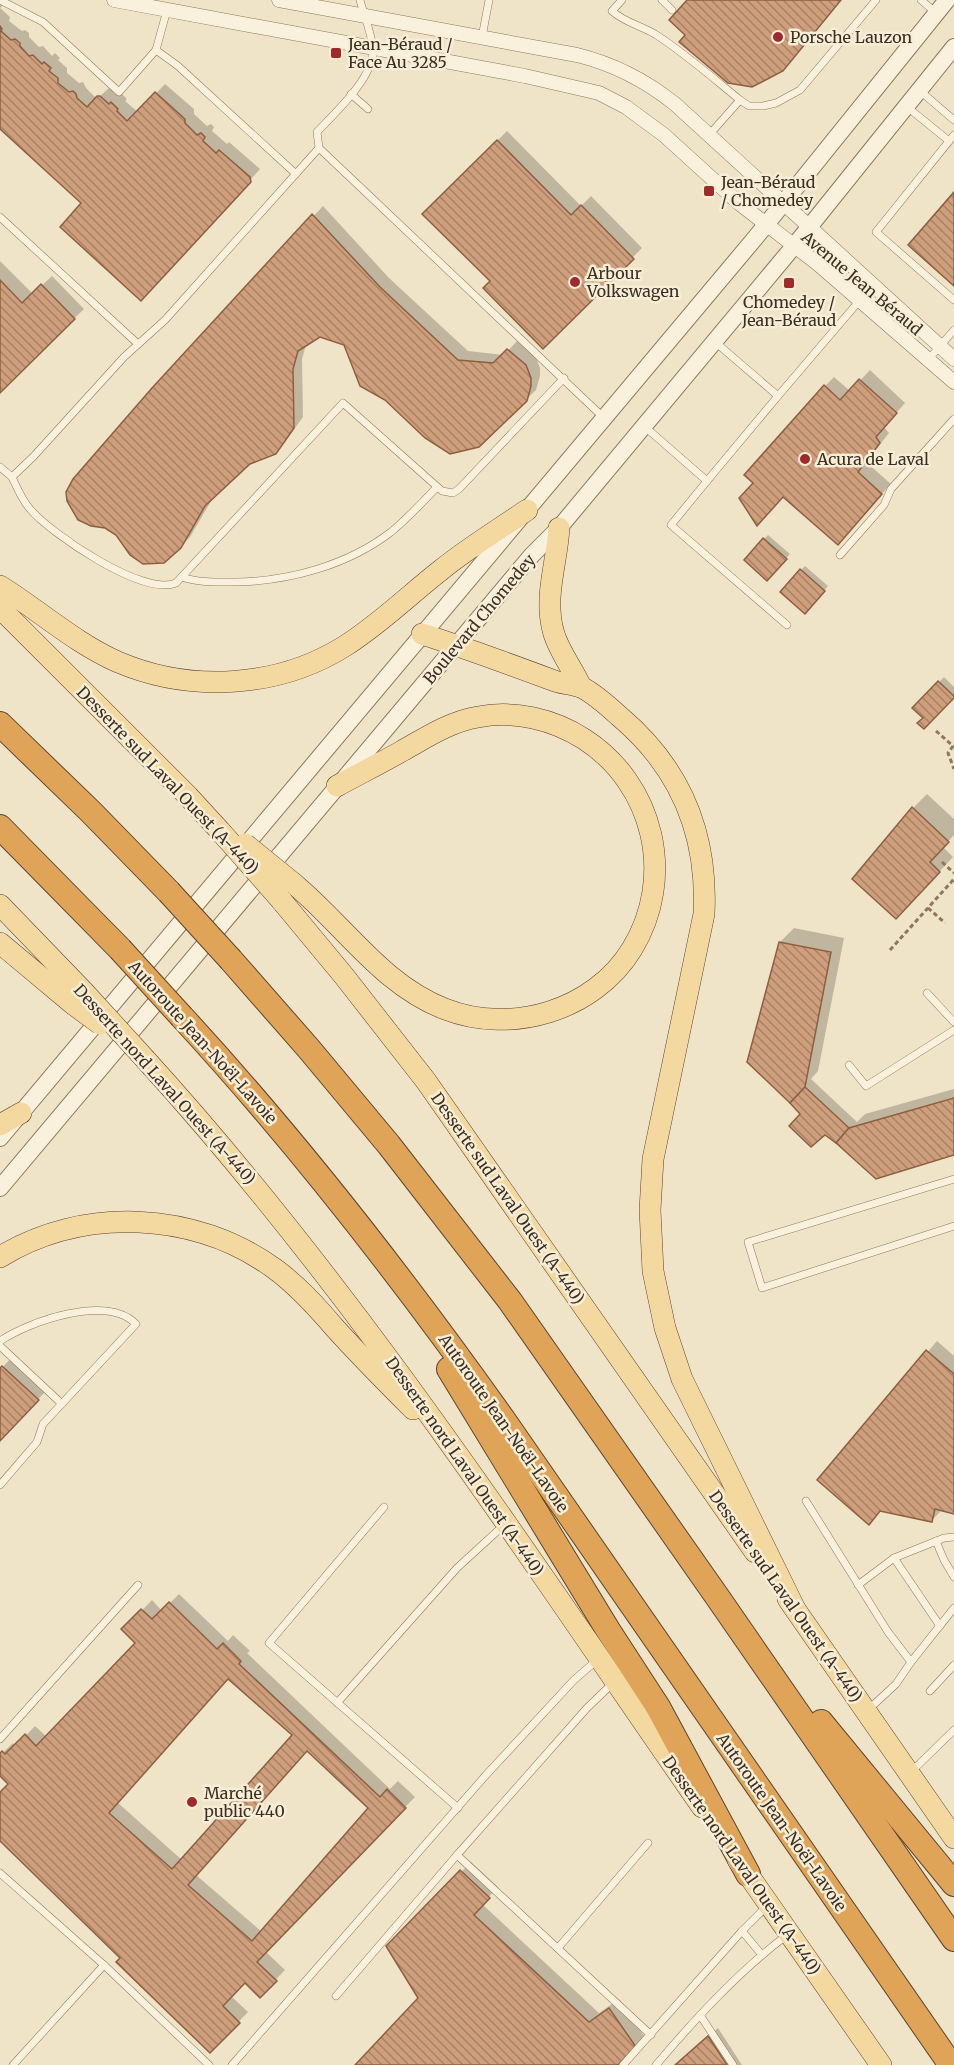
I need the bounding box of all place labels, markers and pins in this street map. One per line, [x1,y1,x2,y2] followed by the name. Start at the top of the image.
[790,27,912,47] place label: Porsche Lauzon
[771,30,785,44] marker: Porsche Lauzon
[347,34,452,72] place label: Jean-Béraud / Face Au 3285
[329,46,343,60] marker: Jean-Béraud / Face Au 3285
[720,172,816,210] place label: Jean-Béraud / Chomedey
[702,184,716,198] marker: Jean-Béraud / Chomedey
[586,263,680,301] place label: Arbour Volkswagen
[568,275,582,289] marker: Arbour Volkswagen
[782,276,796,290] marker: Chomedey / Jean-Béraud
[741,292,837,330] place label: Chomedey / Jean-Béraud
[816,449,929,469] place label: Acura de Laval
[798,452,812,466] marker: Acura de Laval
[204,1783,285,1821] place label: Marché public 440
[185,1795,199,1809] marker: Marché public 440

